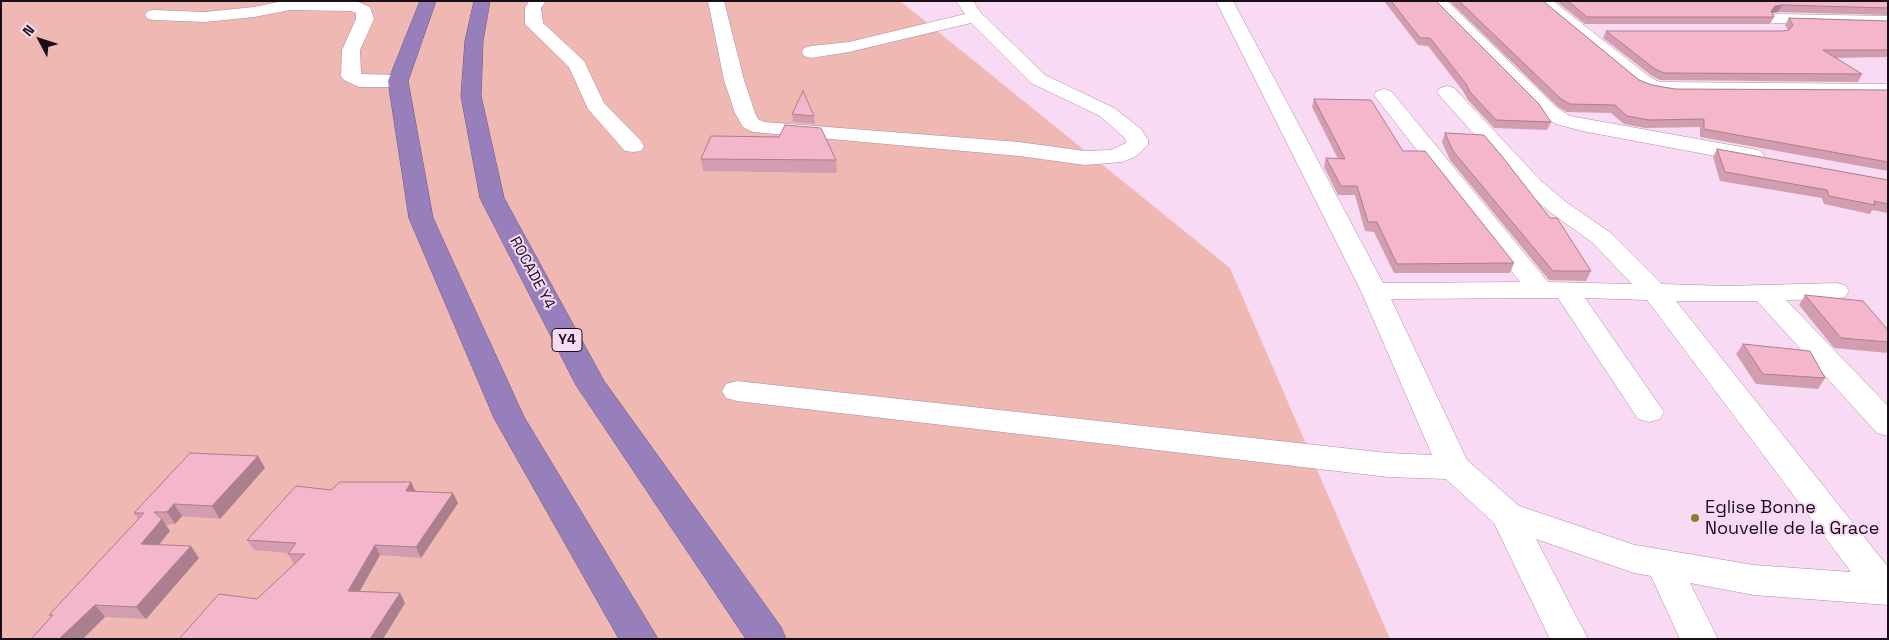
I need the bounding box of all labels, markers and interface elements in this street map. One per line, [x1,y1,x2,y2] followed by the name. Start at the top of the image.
[15,15,65,65] north arrow
[19,21,38,40] text: N
[505,234,559,312] street label: ROCADE Y4
[552,328,582,352] road number: Y4
[1705,497,1879,540] place label: Eglise Bonne Nouvelle de la Grace
[1689,512,1701,524] marker: Eglise Bonne Nouvelle de la Grace

